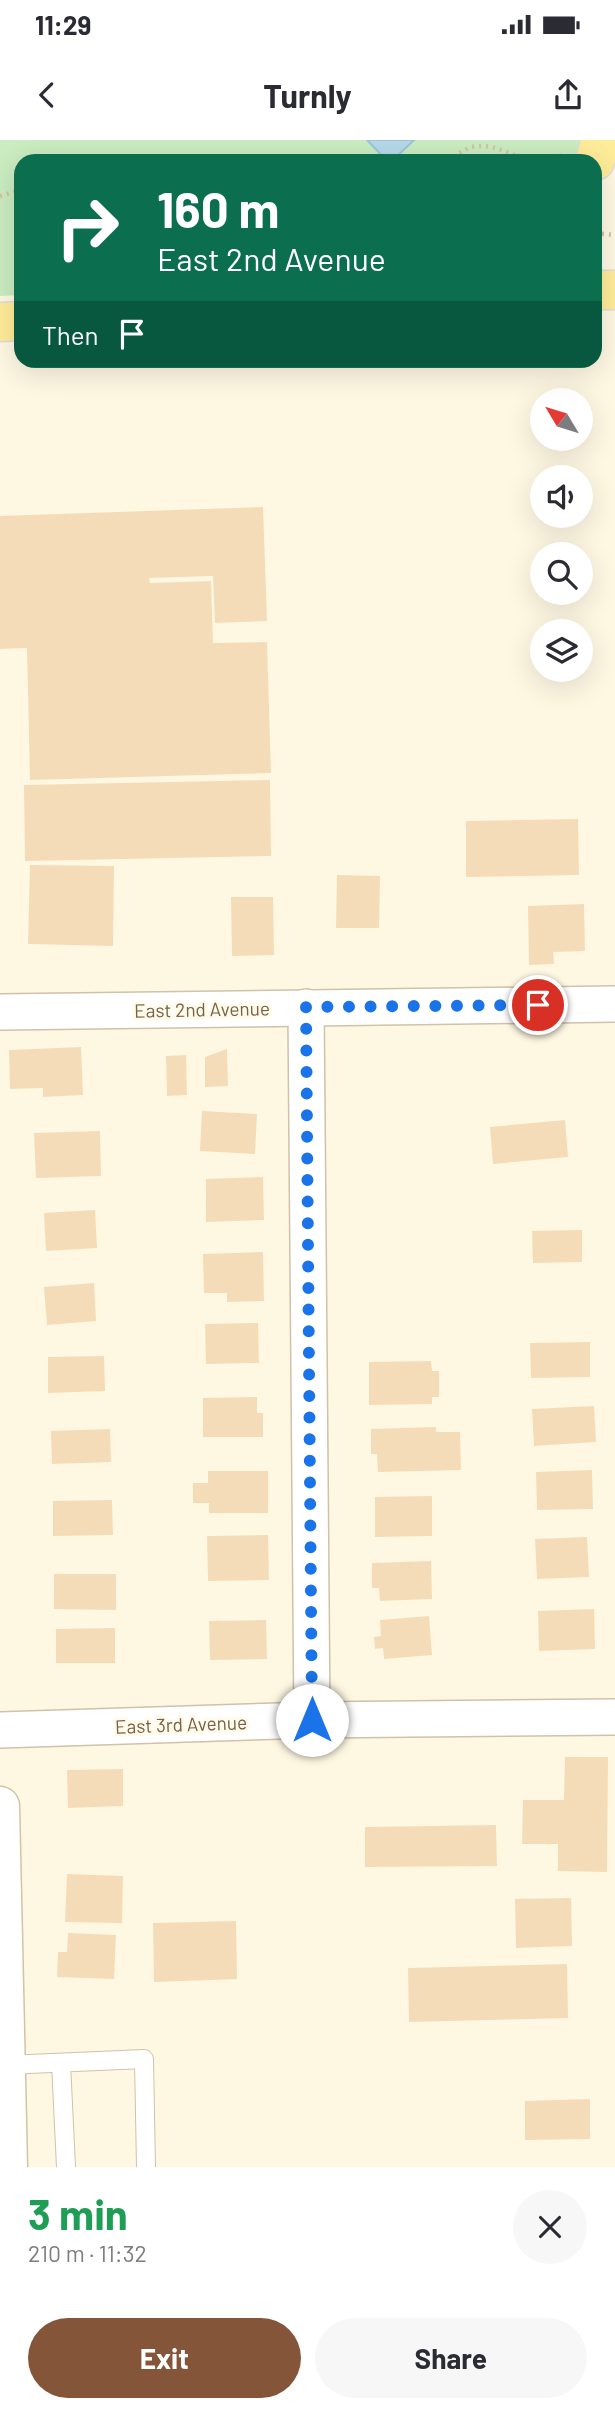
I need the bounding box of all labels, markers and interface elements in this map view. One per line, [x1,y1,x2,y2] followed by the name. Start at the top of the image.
[35,9,91,40] text: 11:29
[28,76,66,114] icon: back
[263,76,352,114] text: Turnly
[549,76,587,114] icon: share
[157,179,279,238] text: 160 m
[42,182,133,273] icon: right
[157,239,386,277] text: East 2nd Avenue
[113,315,151,353] icon: arrive
[42,319,99,350] text: Then
[530,388,593,452] north arrow
[530,388,593,682] map controls
[530,465,593,528] button: sound
[530,542,593,605] button: search
[530,619,593,682] button: layers
[508,975,568,1035] pin
[519,986,557,1024] icon: arrive
[134,996,270,1022] street label: East 2nd Avenue
[275,1683,349,1757] position arrow
[115,1710,247,1738] street label: East 3rd Avenue
[28,2188,128,2238] text: 3 min
[513,2190,587,2264] button: close
[28,2239,147,2267] text: 210 m · 11:32
[28,2318,301,2398] button: Exit
[315,2318,587,2398] button: Share

